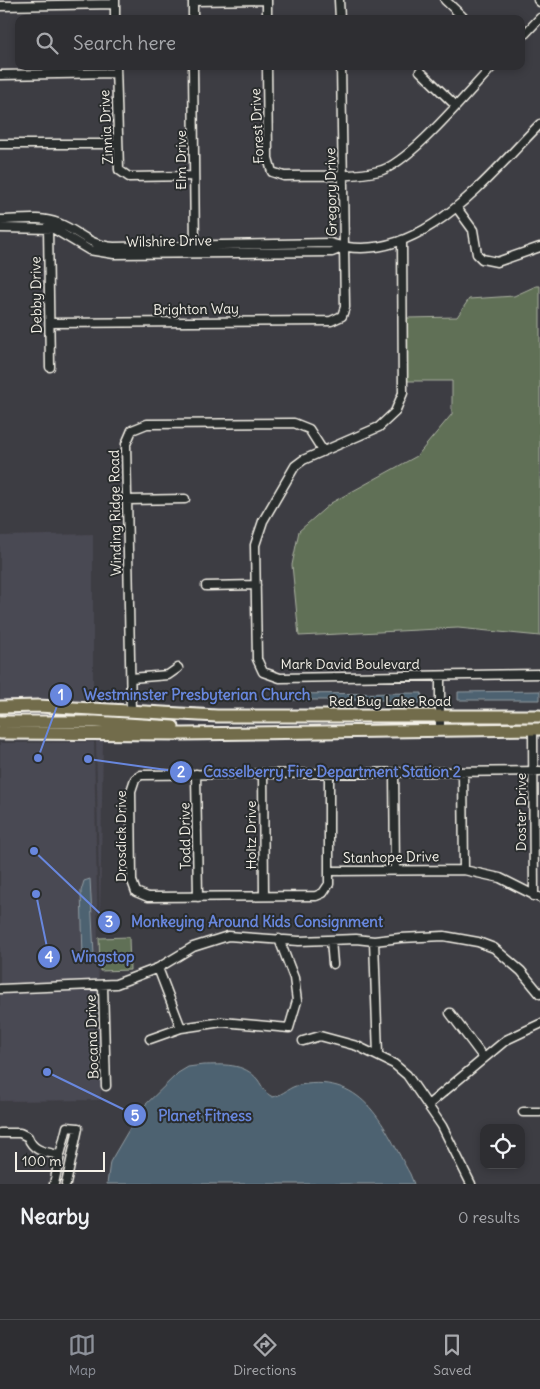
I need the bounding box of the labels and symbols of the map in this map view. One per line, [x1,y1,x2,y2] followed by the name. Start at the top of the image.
[246,88,268,164] street label: Forest Drive
[95,89,117,165] street label: Zinnia Drive
[172,130,190,190] street label: Elm Drive
[321,147,341,237] street label: Gregory Drive
[126,231,212,251] street label: Wilshire Drive
[26,256,46,334] street label: Debby Drive
[153,299,239,319] street label: Brighton Way
[105,450,125,576] street label: Winding Ridge Road
[280,655,420,673] street label: Mark David Boulevard
[49,680,321,710] callout: Westminster Presbyterian Church
[58,685,64,704] text: 1
[84,685,311,705] text: Westminster Presbyterian Church
[329,692,451,710] street label: Red Bug Lake Road
[169,757,471,787] callout: Casselberry Fire Department Station 2
[177,762,185,781] text: 2
[203,762,461,782] text: Casselberry Fire Department Station 2
[512,773,530,851] street label: Doster Drive
[112,790,130,882] street label: Drosdick Drive
[242,801,260,869] street label: Holtz Drive
[175,802,195,870] street label: Todd Drive
[343,847,439,867] street label: Stanhope Drive
[96,907,393,937] callout: Monkeying Around Kids Consignment
[105,912,113,931] text: 3
[131,912,384,932] text: Monkeying Around Kids Consignment
[37,942,144,972] callout: Wingstop
[45,947,54,966] text: 4
[72,947,135,967] text: Wingstop
[82,994,102,1080] street label: Bocana Drive
[123,1100,261,1130] callout: Planet Fitness
[131,1106,140,1125] text: 5
[158,1106,252,1125] text: Planet Fitness
[15,1149,105,1172] scale bar

